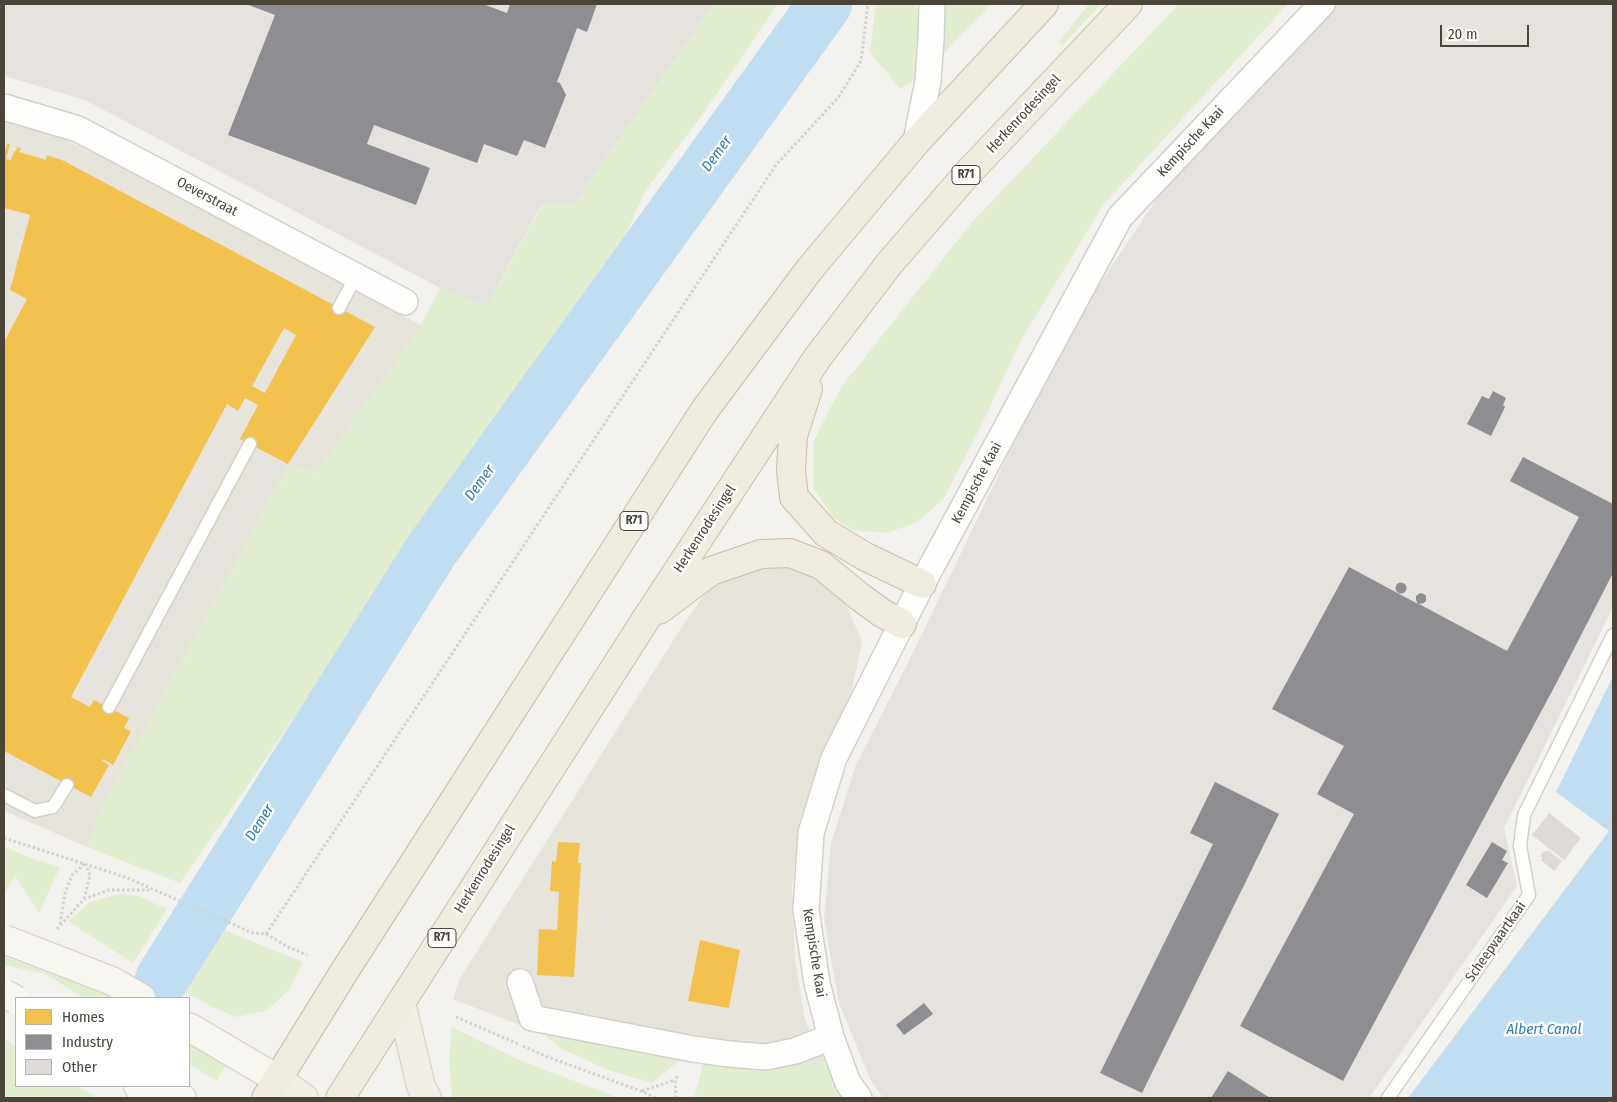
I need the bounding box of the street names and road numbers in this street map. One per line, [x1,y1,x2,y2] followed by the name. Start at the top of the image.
[983,71,1065,157] street label: Herkenrodesingel
[1154,103,1228,181] street label: Kempische Kaai
[952,166,980,184] road number: R71
[174,174,240,220] street label: Oeverstraat
[948,439,1006,527] street label: Kempische Kaai
[670,482,740,576] street label: Herkenrodesingel
[620,512,648,530] road number: R71
[451,822,519,916] street label: Herkenrodesingel
[1462,899,1530,985] street label: Scheepvaartkaai
[799,907,829,999] street label: Kempische Kaai
[428,928,456,948] road number: R71

